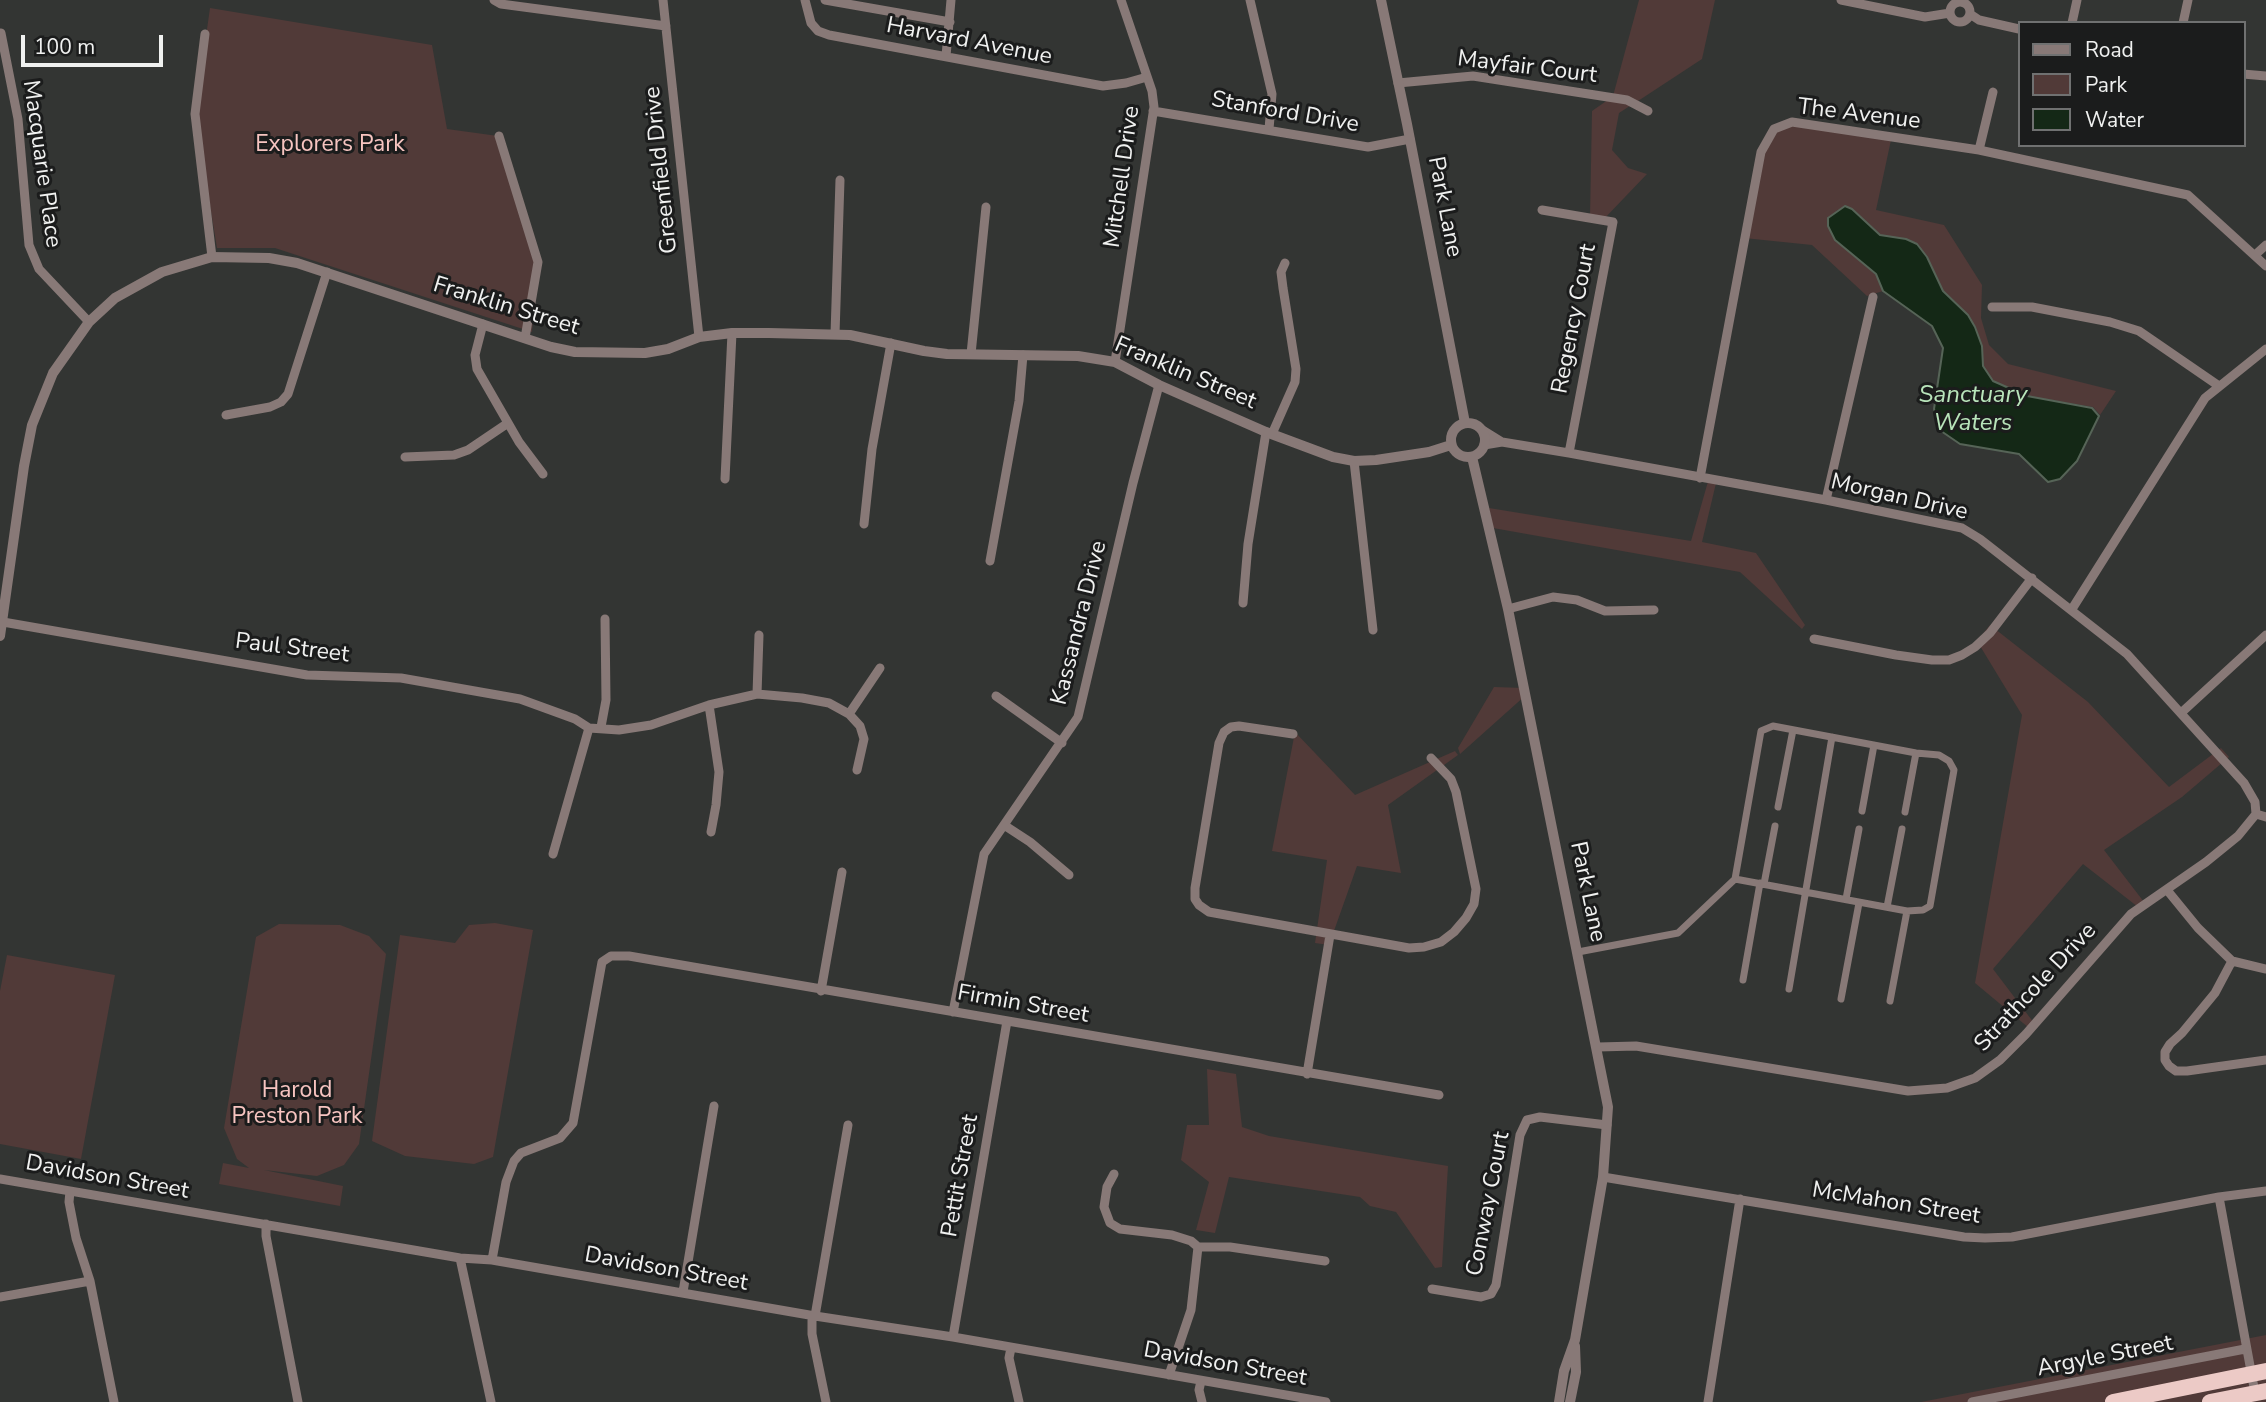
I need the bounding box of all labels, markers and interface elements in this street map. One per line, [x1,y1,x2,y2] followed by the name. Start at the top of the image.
[884,12,1054,72] street label: Harvard Avenue
[24,21,166,65] scale bar
[2018,21,2245,147] legend
[34,33,95,61] text: 100 m
[2085,36,2134,64] text: Road
[1456,46,1598,90] street label: Mayfair Court
[2085,71,2127,99] text: Park
[16,79,66,249] street label: Macquarie Place
[639,85,685,255] street label: Greenfield Drive
[1209,86,1361,140] street label: Stanford Drive
[1796,94,1922,136] street label: The Avenue
[1099,104,1147,250] street label: Mitchell Drive
[2085,106,2144,134] text: Water
[255,131,405,159] park label: Explorers Park
[1421,154,1467,260] street label: Park Lane
[1547,242,1603,396] street label: Regency Court
[430,272,582,342] street label: Franklin Street
[1110,332,1260,416] street label: Franklin Street
[1919,382,2027,438] water label: Sanctuary Waters
[1828,469,1970,527] street label: Morgan Drive
[1046,538,1114,708] street label: Kassandra Drive
[233,628,351,670] street label: Paul Street
[1563,839,1611,945] street label: Park Lane
[1969,918,2103,1058] street label: Strathcole Drive
[955,980,1091,1030] street label: Firmin Street
[231,1077,363,1131] park label: Harold Preston Park
[937,1112,985,1240] street label: Pettit Street
[1461,1129,1517,1279] street label: Conway Court
[23,1150,191,1206] street label: Davidson Street
[1810,1177,1982,1231] street label: McMahon Street
[582,1242,750,1298] street label: Davidson Street
[2035,1330,2175,1384] street label: Argyle Street
[1141,1337,1309,1393] street label: Davidson Street

